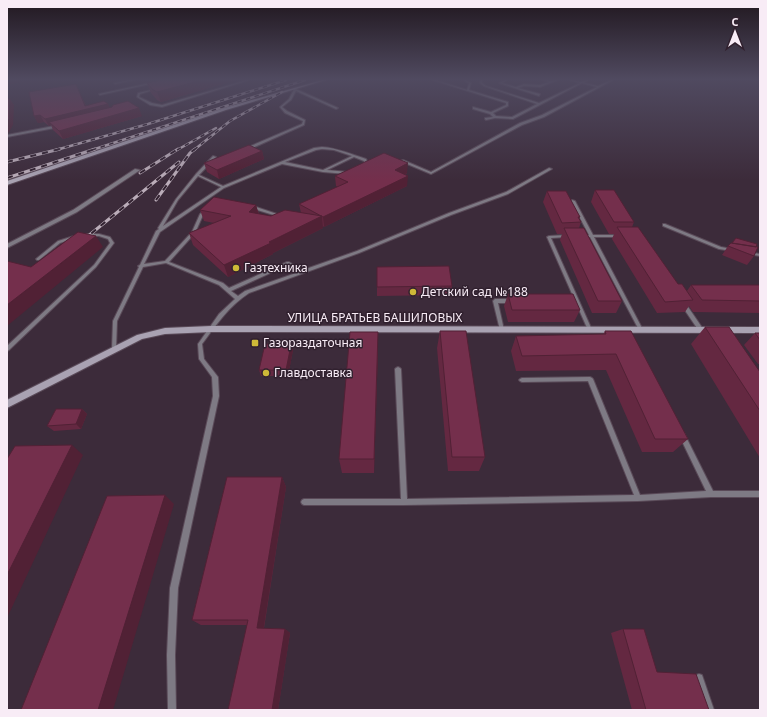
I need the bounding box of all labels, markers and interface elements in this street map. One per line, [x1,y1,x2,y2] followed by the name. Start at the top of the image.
[715,12,755,52] north arrow
[731,14,739,29] text: С
[244,259,308,276] place label: Газтехника
[231,263,241,273] marker: Газтехника
[421,283,528,300] place label: Детский сад №188
[408,287,418,297] marker: Детский сад №188
[288,309,462,326] street label: УЛИЦА БРАТЬЕВ БАШИЛОВЫХ
[263,334,362,351] place label: Газораздаточная
[250,338,260,348] marker: Газораздаточная
[274,364,352,381] place label: Главдоставка
[261,368,271,378] marker: Главдоставка

